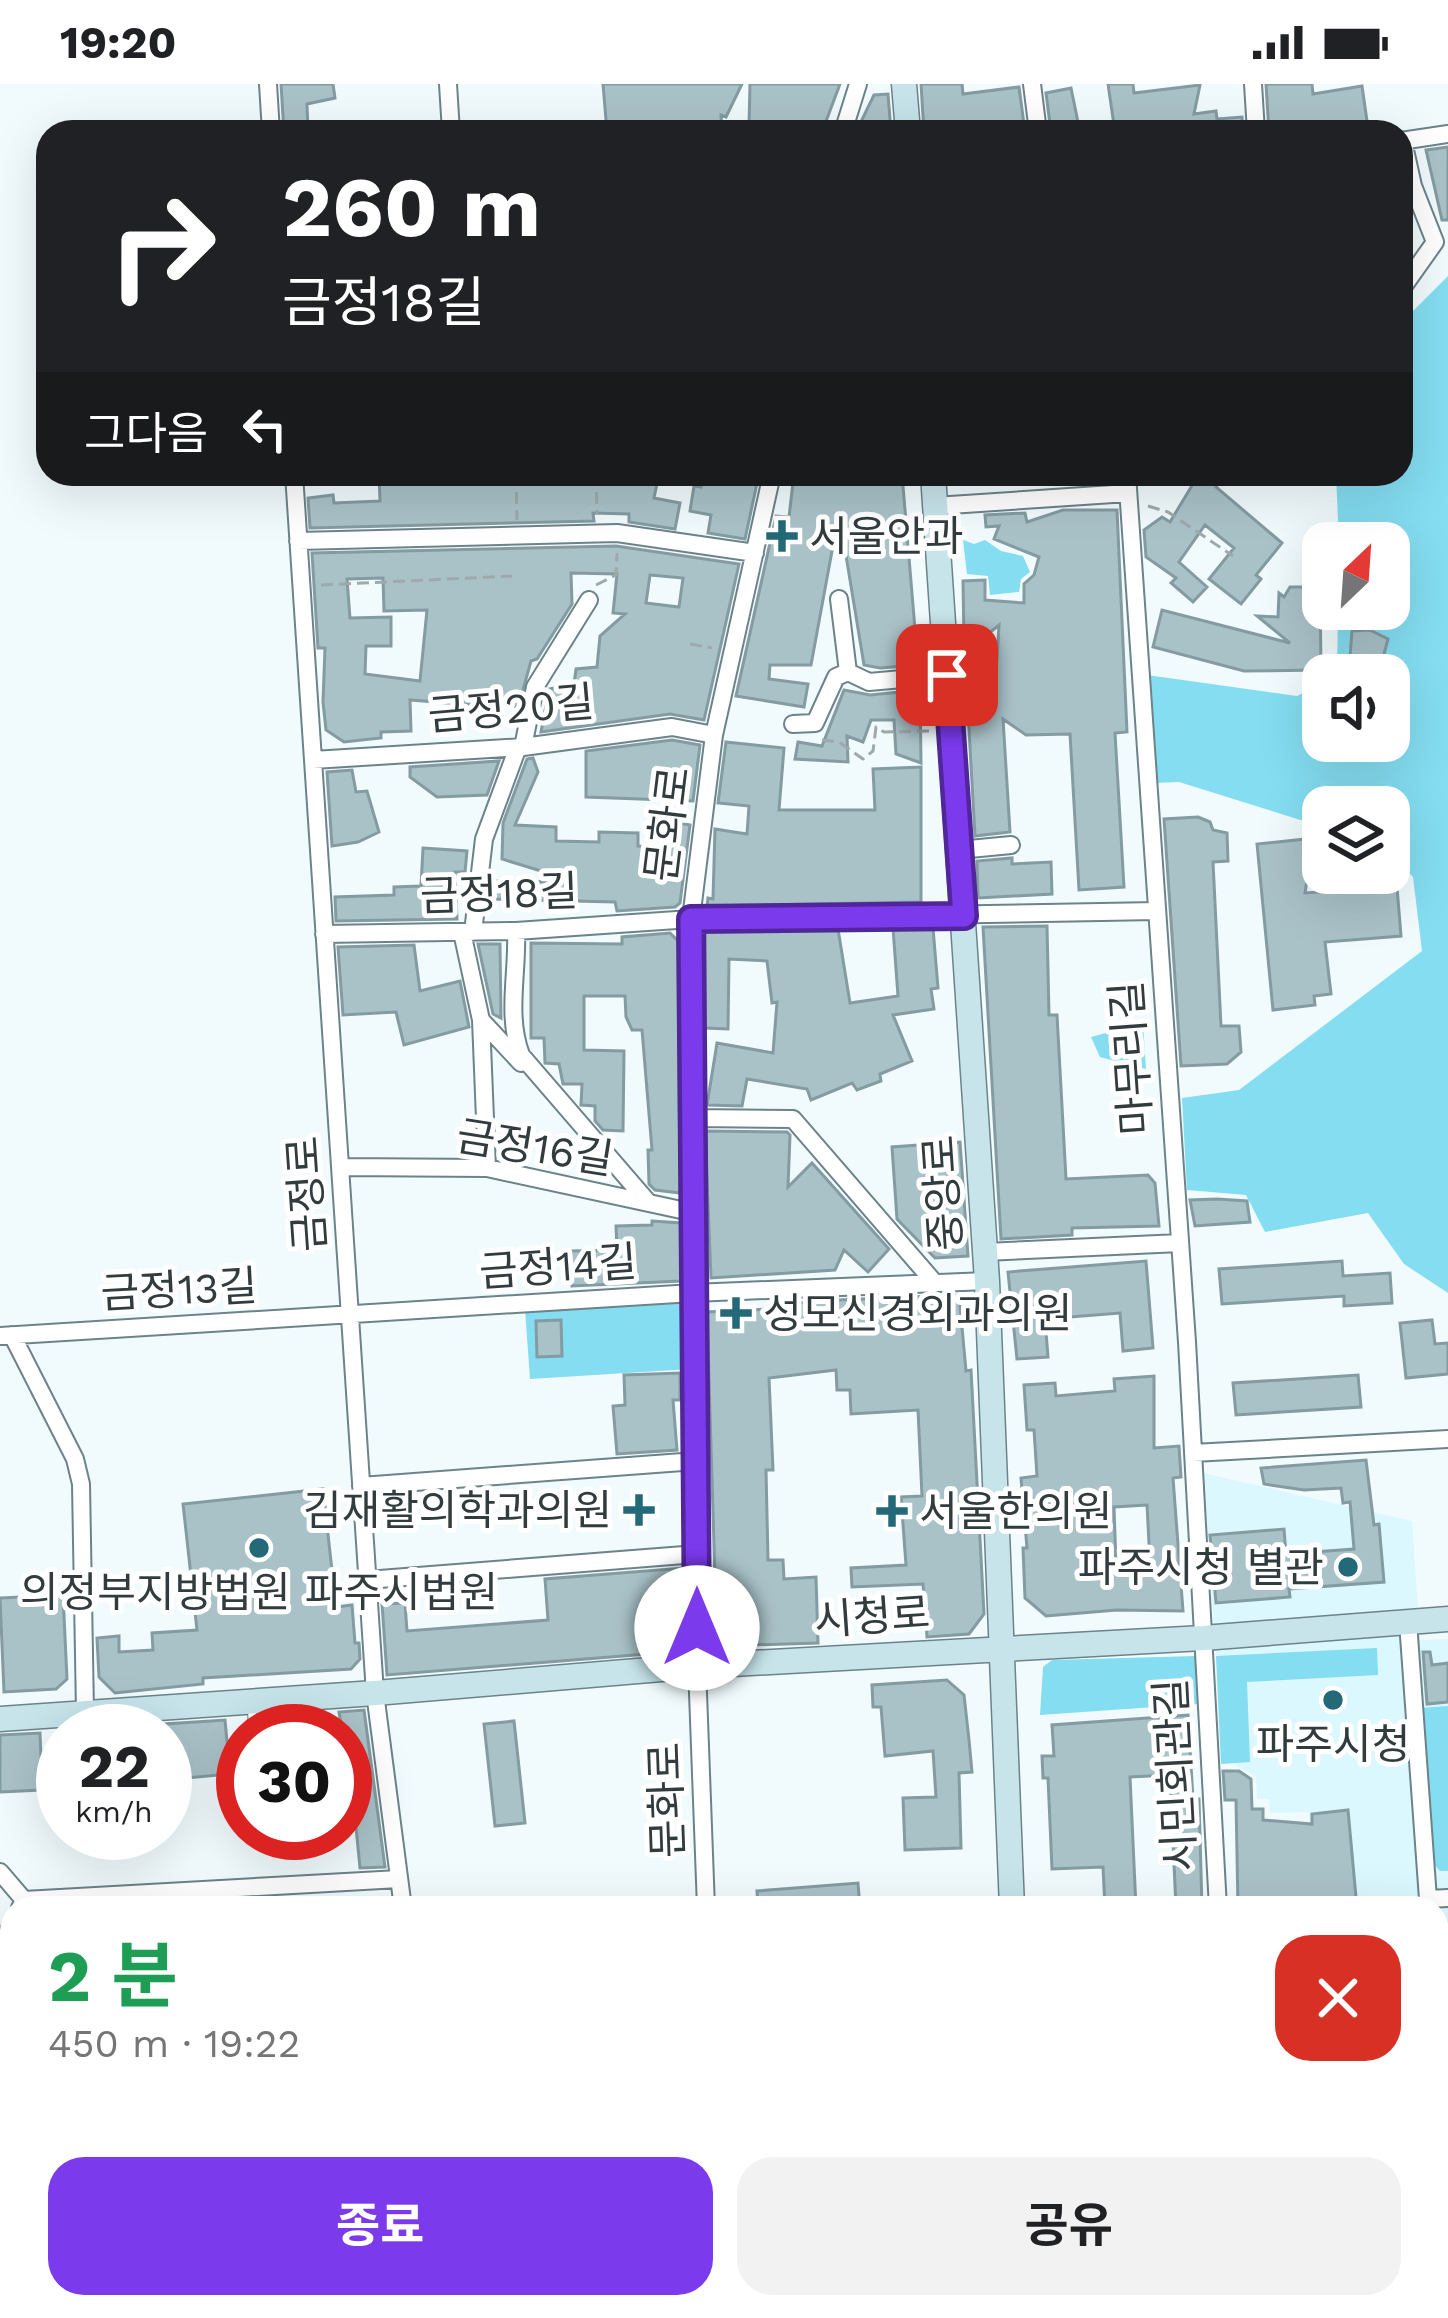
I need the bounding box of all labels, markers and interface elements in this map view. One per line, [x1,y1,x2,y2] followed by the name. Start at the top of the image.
[60,16,177,69] text: 19:20
[282,158,541,256] text: 260 m
[84,168,240,324] icon: right
[282,271,485,334] text: 금정18길
[232,396,298,462] icon: left
[84,407,208,460] text: 그다음
[809,512,964,561] place label: 서울안과
[766,520,798,552] marker: 서울안과
[1302,522,1410,630] north arrow
[1302,522,1410,894] map controls
[896,624,998,726] pin
[914,642,980,708] icon: arrive
[1302,654,1410,762] button: sound
[426,677,596,740] street label: 금정20길
[636,764,699,885] street label: 문화로
[1302,786,1410,894] button: layers
[419,866,579,921] street label: 금정18길
[1102,979,1161,1137] street label: 마무리길
[453,1111,617,1184] street label: 금정16길
[914,1133,971,1252] street label: 중앙로
[278,1134,335,1253] street label: 금정로
[478,1237,639,1296] street label: 금정14길
[99,1261,259,1318] street label: 금정13길
[763,1289,1072,1338] place label: 성모신경외과의원
[720,1297,752,1329] marker: 성모신경외과의원
[303,1486,612,1535] place label: 김재활의학과의원
[919,1487,1112,1536] place label: 서울한의원
[623,1494,655,1526] marker: 김재활의학과의원
[876,1495,908,1527] marker: 서울한의원
[246,1535,272,1561] marker: 의정부지방법원 파주시법원
[1078,1543,1324,1592] place label: 파주시청 별관
[1335,1554,1361,1580] marker: 파주시청 별관
[634,1565,760,1691] position arrow
[20,1568,498,1617] place label: 의정부지방법원 파주시법원
[813,1588,932,1645] street label: 시청로
[1146,1677,1205,1873] street label: 시민회관길
[1320,1687,1346,1713] marker: 파주시청
[216,1704,372,1860] speed limit sign: 30
[1256,1720,1410,1769] place label: 파주시청
[78,1731,150,1802] text: 22
[640,1741,693,1859] street label: 문화로
[75,1794,153,1829] text: km/h
[48,1934,178,2018] text: 2 분
[1275,1935,1401,2061] button: close
[48,2021,300,2066] text: 450 m · 19:22
[48,2157,713,2295] button: 종료
[737,2157,1401,2295] button: 공유

